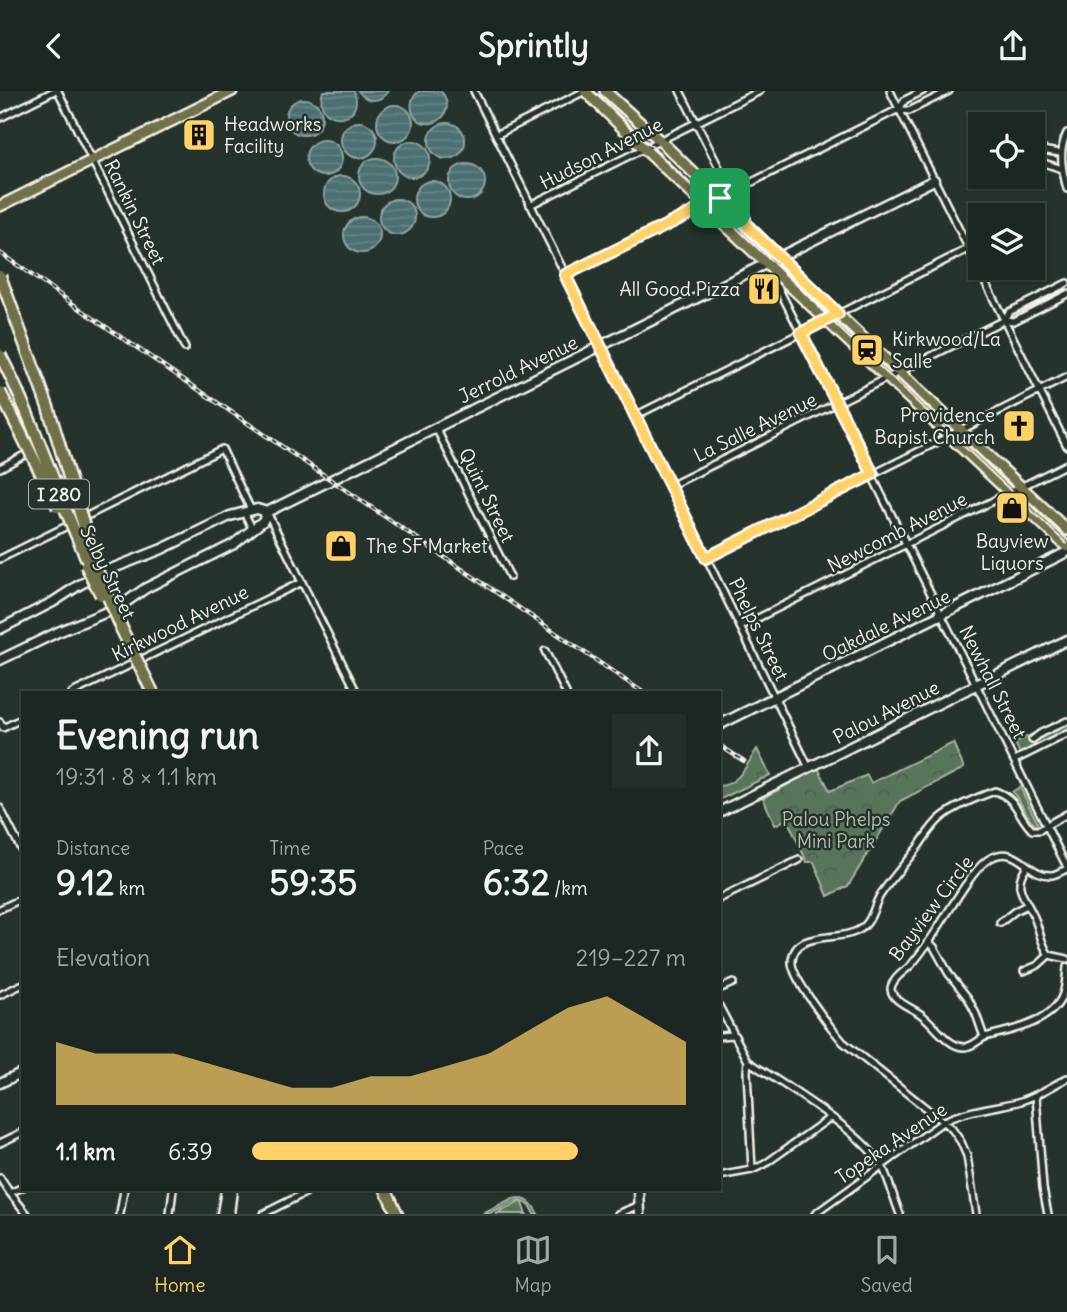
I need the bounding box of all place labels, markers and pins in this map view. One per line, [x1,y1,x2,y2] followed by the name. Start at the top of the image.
[224,112,321,158] place label: Headworks Facility
[180,116,218,154] building icon: Headworks Facility
[690,168,750,228] pin
[745,270,783,308] restaurant icon: All Good Pizza
[619,277,740,301] place label: All Good Pizza
[892,327,1001,373] place label: Kirkwood/La Salle
[848,331,886,369] station icon: Kirkwood/La Salle
[874,403,995,449] place label: Providence Bapist Church
[1000,407,1038,445] church icon: Providence Bapist Church
[993,489,1031,527] shop icon: Bayview Liquors
[322,527,360,565] shop icon: The SF Market
[976,529,1048,575] place label: Bayview Liquors
[366,534,488,558] place label: The SF Market

